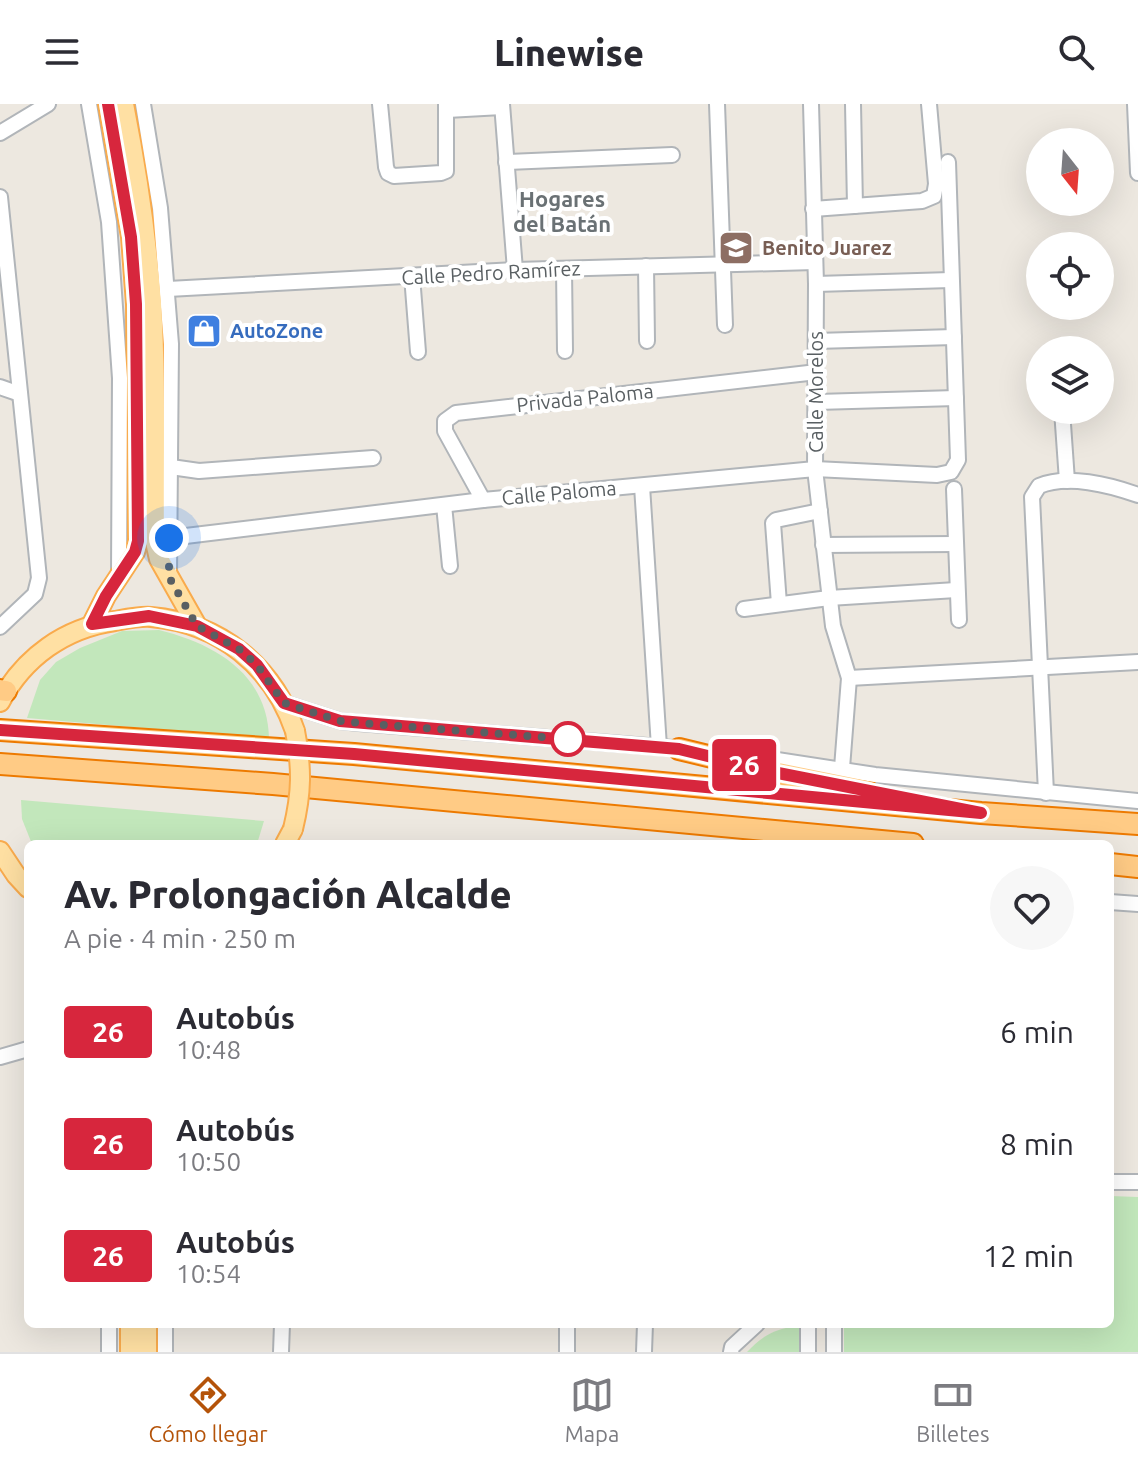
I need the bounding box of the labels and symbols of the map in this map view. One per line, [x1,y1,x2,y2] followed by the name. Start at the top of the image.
[1026,128,1114,216] north arrow
[513,186,611,236] district label: Hogares del Batán
[717,229,755,267] school or university icon: Benito Juarez
[762,236,892,259] place label: Benito Juarez
[401,256,581,289] street label: Calle Pedro Ramírez
[185,312,223,350] shop icon: AutoZone
[230,319,323,342] place label: AutoZone
[804,331,827,453] street label: Calle Morelos
[515,379,655,416] street label: Privada Paloma
[501,476,617,509] street label: Calle Paloma
[149,518,189,558] your location
[551,722,585,756] unlabelled marker
[708,739,780,791] line badge: 26

